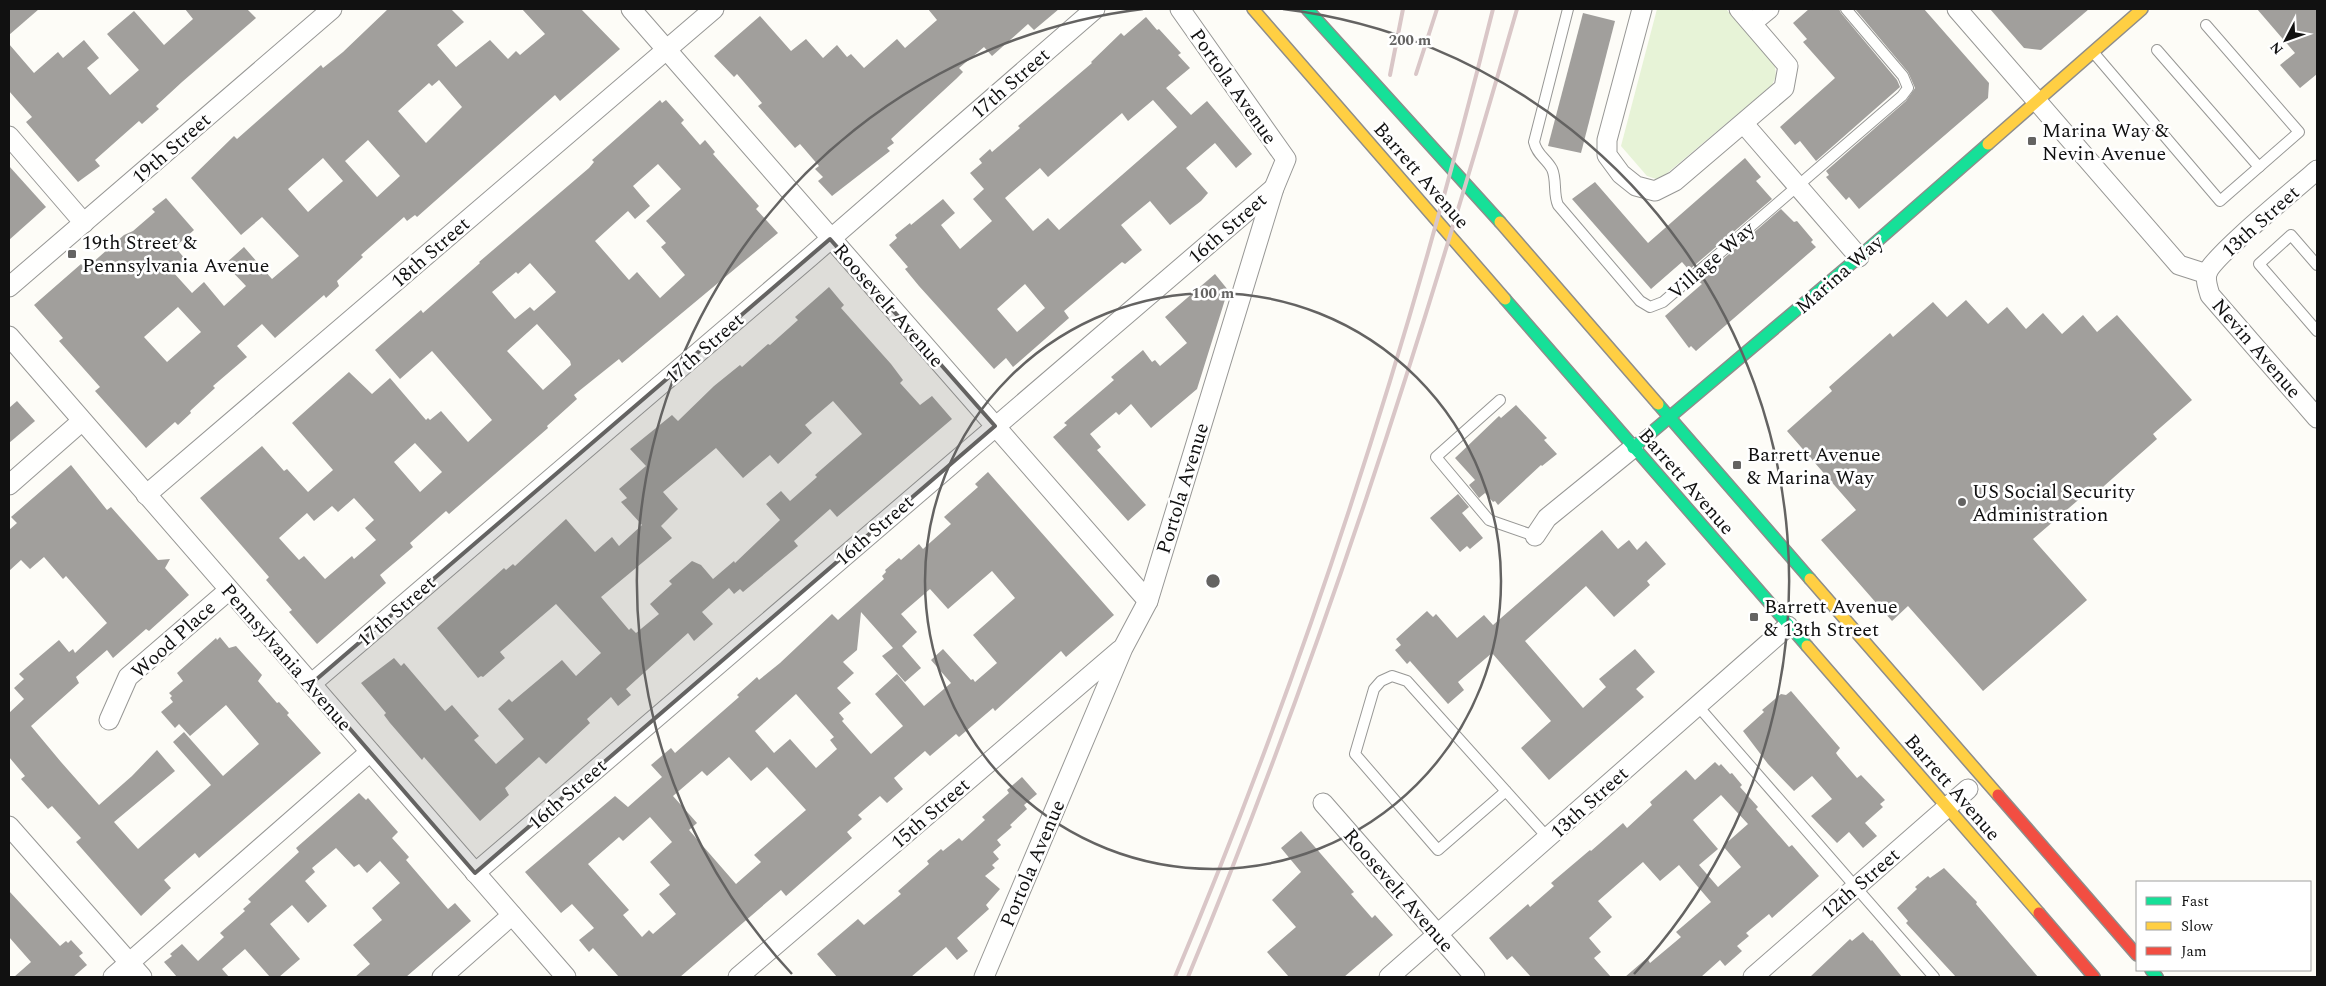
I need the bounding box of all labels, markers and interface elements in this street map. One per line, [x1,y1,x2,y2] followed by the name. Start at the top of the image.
[2261,15,2311,65] north arrow
[1182,22,1284,151] street label: Portola Avenue
[1389,29,1432,52] text: 200 m
[2265,37,2288,59] text: N
[965,41,1057,127] street label: 17th Street
[126,106,218,192] street label: 19th Street
[1366,115,1476,236] street label: Barrett Avenue
[2042,116,2169,169] place label: Marina Way & Nevin Avenue
[2026,135,2038,147] marker: Marina Way & Nevin Avenue
[2215,178,2306,265] street label: 13th Street
[1182,186,1274,272] street label: 16th Street
[385,210,477,296] street label: 18th Street
[1662,214,1763,307] street label: Village Way
[1789,227,1891,321] street label: Marina Way
[82,228,269,281] place label: 19th Street & Pennsylvania Avenue
[826,237,951,375] street label: Roosevelt Avenue
[66,248,78,260] marker: 19th Street & Pennsylvania Avenue
[1192,282,1235,305] text: 100 m
[2204,292,2308,405] street label: Nevin Avenue
[659,306,751,392] street label: 17th Street
[1149,419,1217,558] street label: Portola Avenue
[1631,421,1741,542] street label: Barrett Avenue
[1747,440,1881,493] place label: Barrett Avenue & Marina Way
[1731,459,1743,471] marker: Barrett Avenue & Marina Way
[1972,477,2136,530] place label: US Social Security Administration
[829,488,921,574] street label: 16th Street
[1956,496,1968,508] marker: US Social Security Administration
[351,569,443,655] street label: 17th Street
[1204,572,1222,590] centre of rings
[213,577,359,738] street label: Pennsylvania Avenue
[1764,592,1898,645] place label: Barrett Avenue & 13th Street
[125,594,223,686] street label: Wood Place
[1748,611,1760,623] marker: Barrett Avenue & 13th Street
[1897,727,2007,848] street label: Barrett Avenue
[522,752,614,838] street label: 16th Street
[1544,759,1635,846] street label: 13th Street
[885,771,977,857] street label: 15th Street
[993,795,1073,932] street label: Portola Avenue
[1336,822,1461,960] street label: Roosevelt Avenue
[1815,841,1907,927] street label: 12th Street
[2136,881,2311,971] legend
[2181,890,2209,913] text: Fast
[2181,915,2213,938] text: Slow
[2181,940,2207,963] text: Jam

